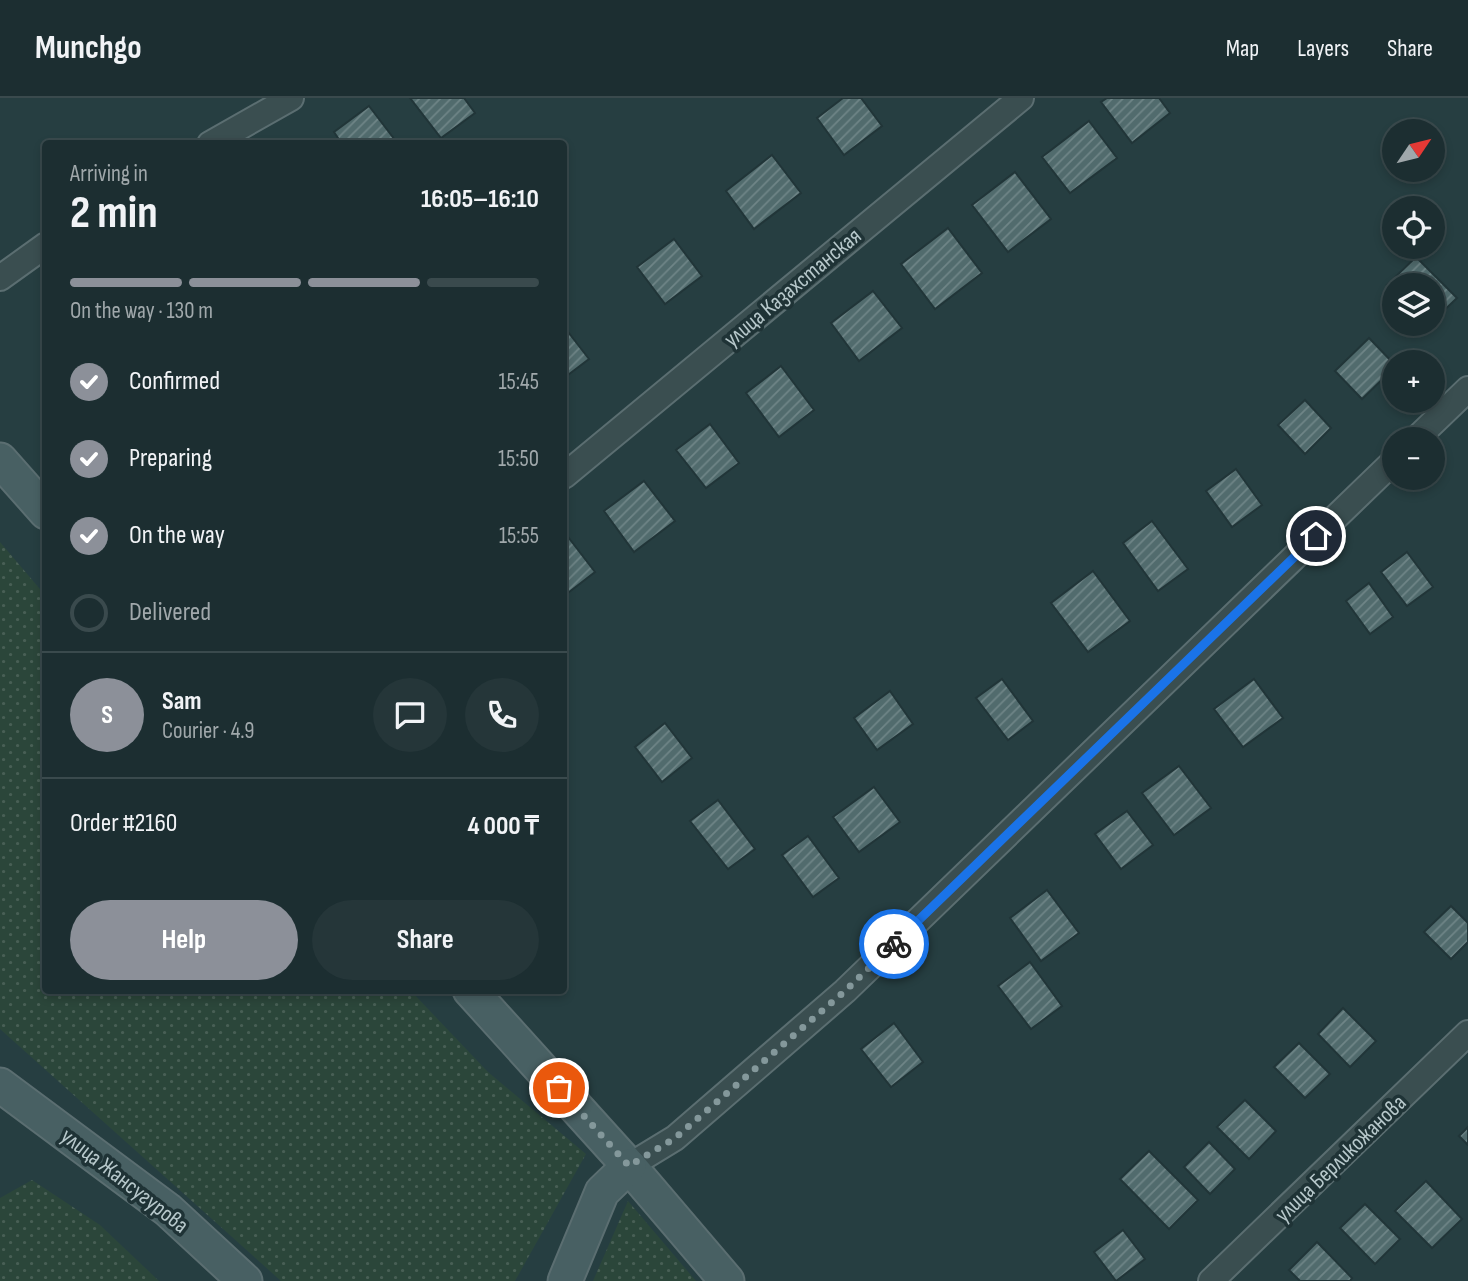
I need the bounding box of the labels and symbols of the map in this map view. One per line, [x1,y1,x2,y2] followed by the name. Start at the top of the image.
[1382,119,1446,182] north arrow
[718,222,867,353] street label: улица Казахстанская
[1286,506,1346,566] pin
[859,909,929,979] courier
[529,1058,589,1118] pin
[1269,1089,1412,1228] street label: улица Берликожанова
[55,1122,194,1239] street label: улица Жансугурова

